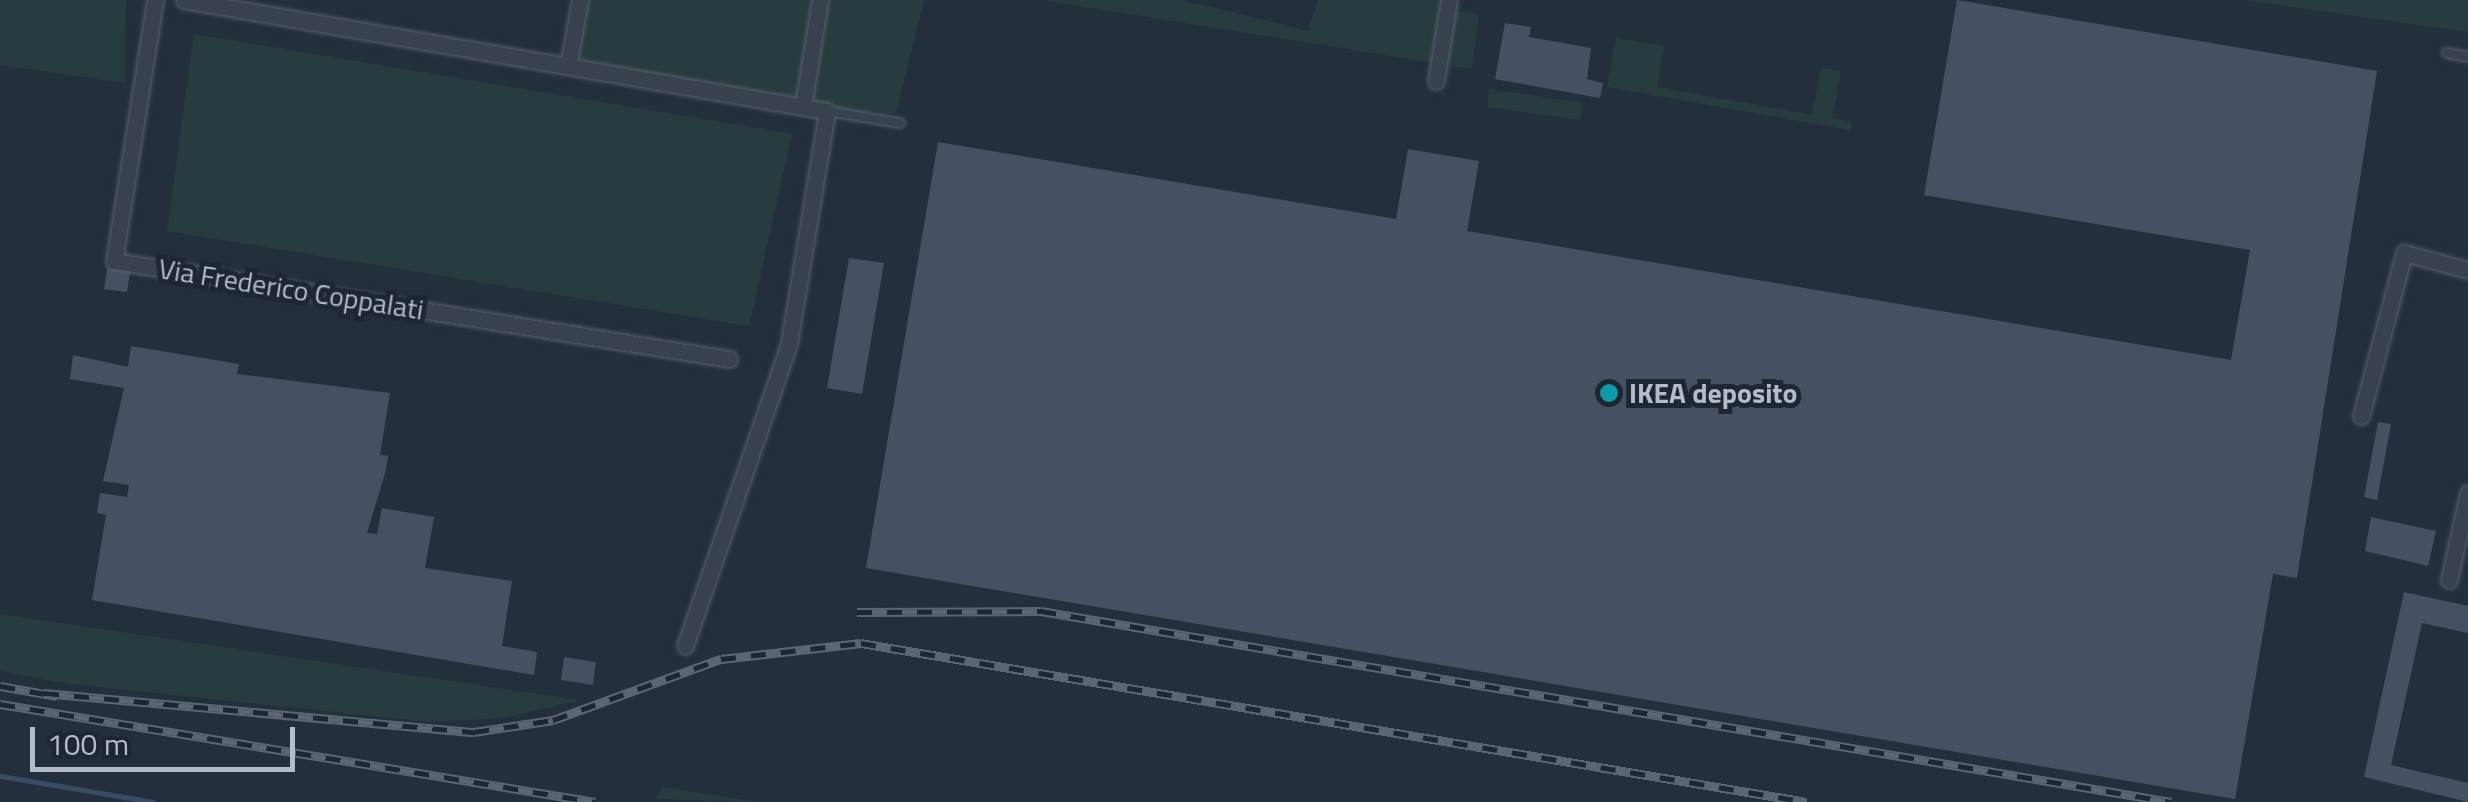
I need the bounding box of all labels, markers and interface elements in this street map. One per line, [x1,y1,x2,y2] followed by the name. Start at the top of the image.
[156,251,426,327] street label: Via Frederico Coppalati
[1629,376,1797,410] place label: IKEA deposito
[1598,382,1620,404] marker: IKEA deposito
[35,707,300,769] scale bar
[47,721,129,767] text: 100 m

